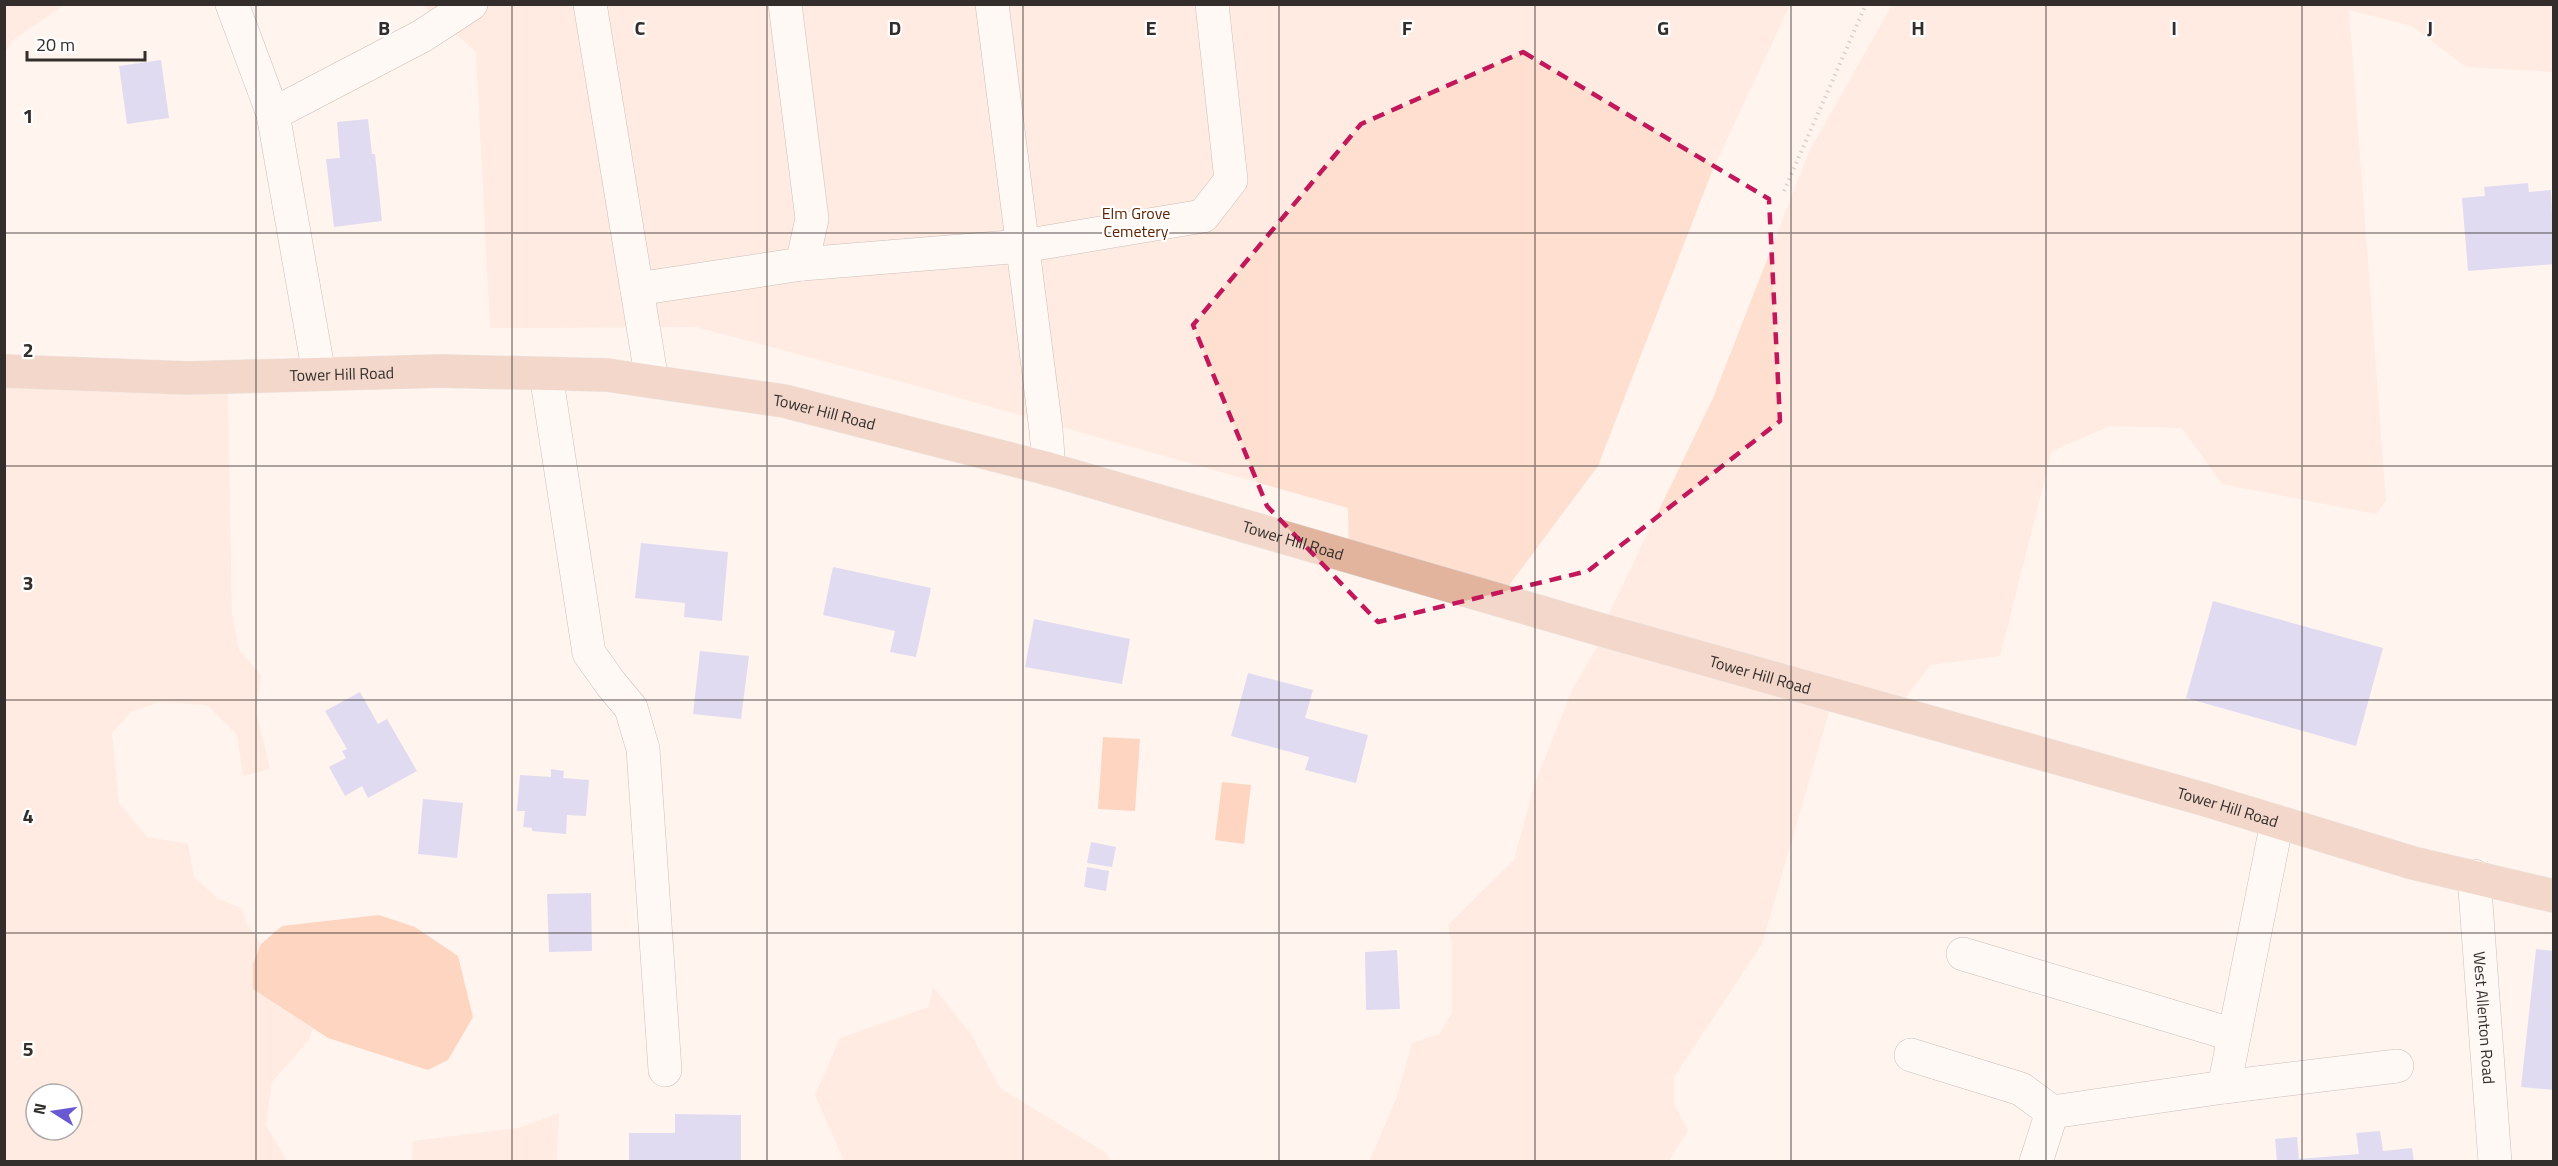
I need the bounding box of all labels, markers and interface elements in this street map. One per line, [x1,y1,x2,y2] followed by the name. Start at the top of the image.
[378,12,390,43] text: B
[635,12,646,43] text: C
[889,12,901,43] text: D
[1145,12,1157,43] text: E
[1402,12,1413,43] text: F
[1657,12,1669,43] text: G
[1911,12,1925,43] text: H
[2171,12,2177,43] text: I
[2427,12,2433,43] text: J
[27,24,146,62] scale bar
[36,31,75,58] text: 20 m
[22,100,34,131] text: 1
[1102,201,1170,243] park label: Elm Grove Cemetery
[22,334,34,365] text: 2
[289,360,394,387] street label: Tower Hill Road
[772,388,878,436] street label: Tower Hill Road
[1240,514,1347,566] street label: Tower Hill Road
[22,567,34,598] text: 3
[1707,649,1814,700] street label: Tower Hill Road
[2174,780,2281,833] street label: Tower Hill Road
[22,800,34,831] text: 4
[2468,950,2501,1085] street label: West Allenton Road
[22,1033,34,1064] text: 5
[24,1082,84,1142] north arrow
[26,1101,52,1117] text: N

